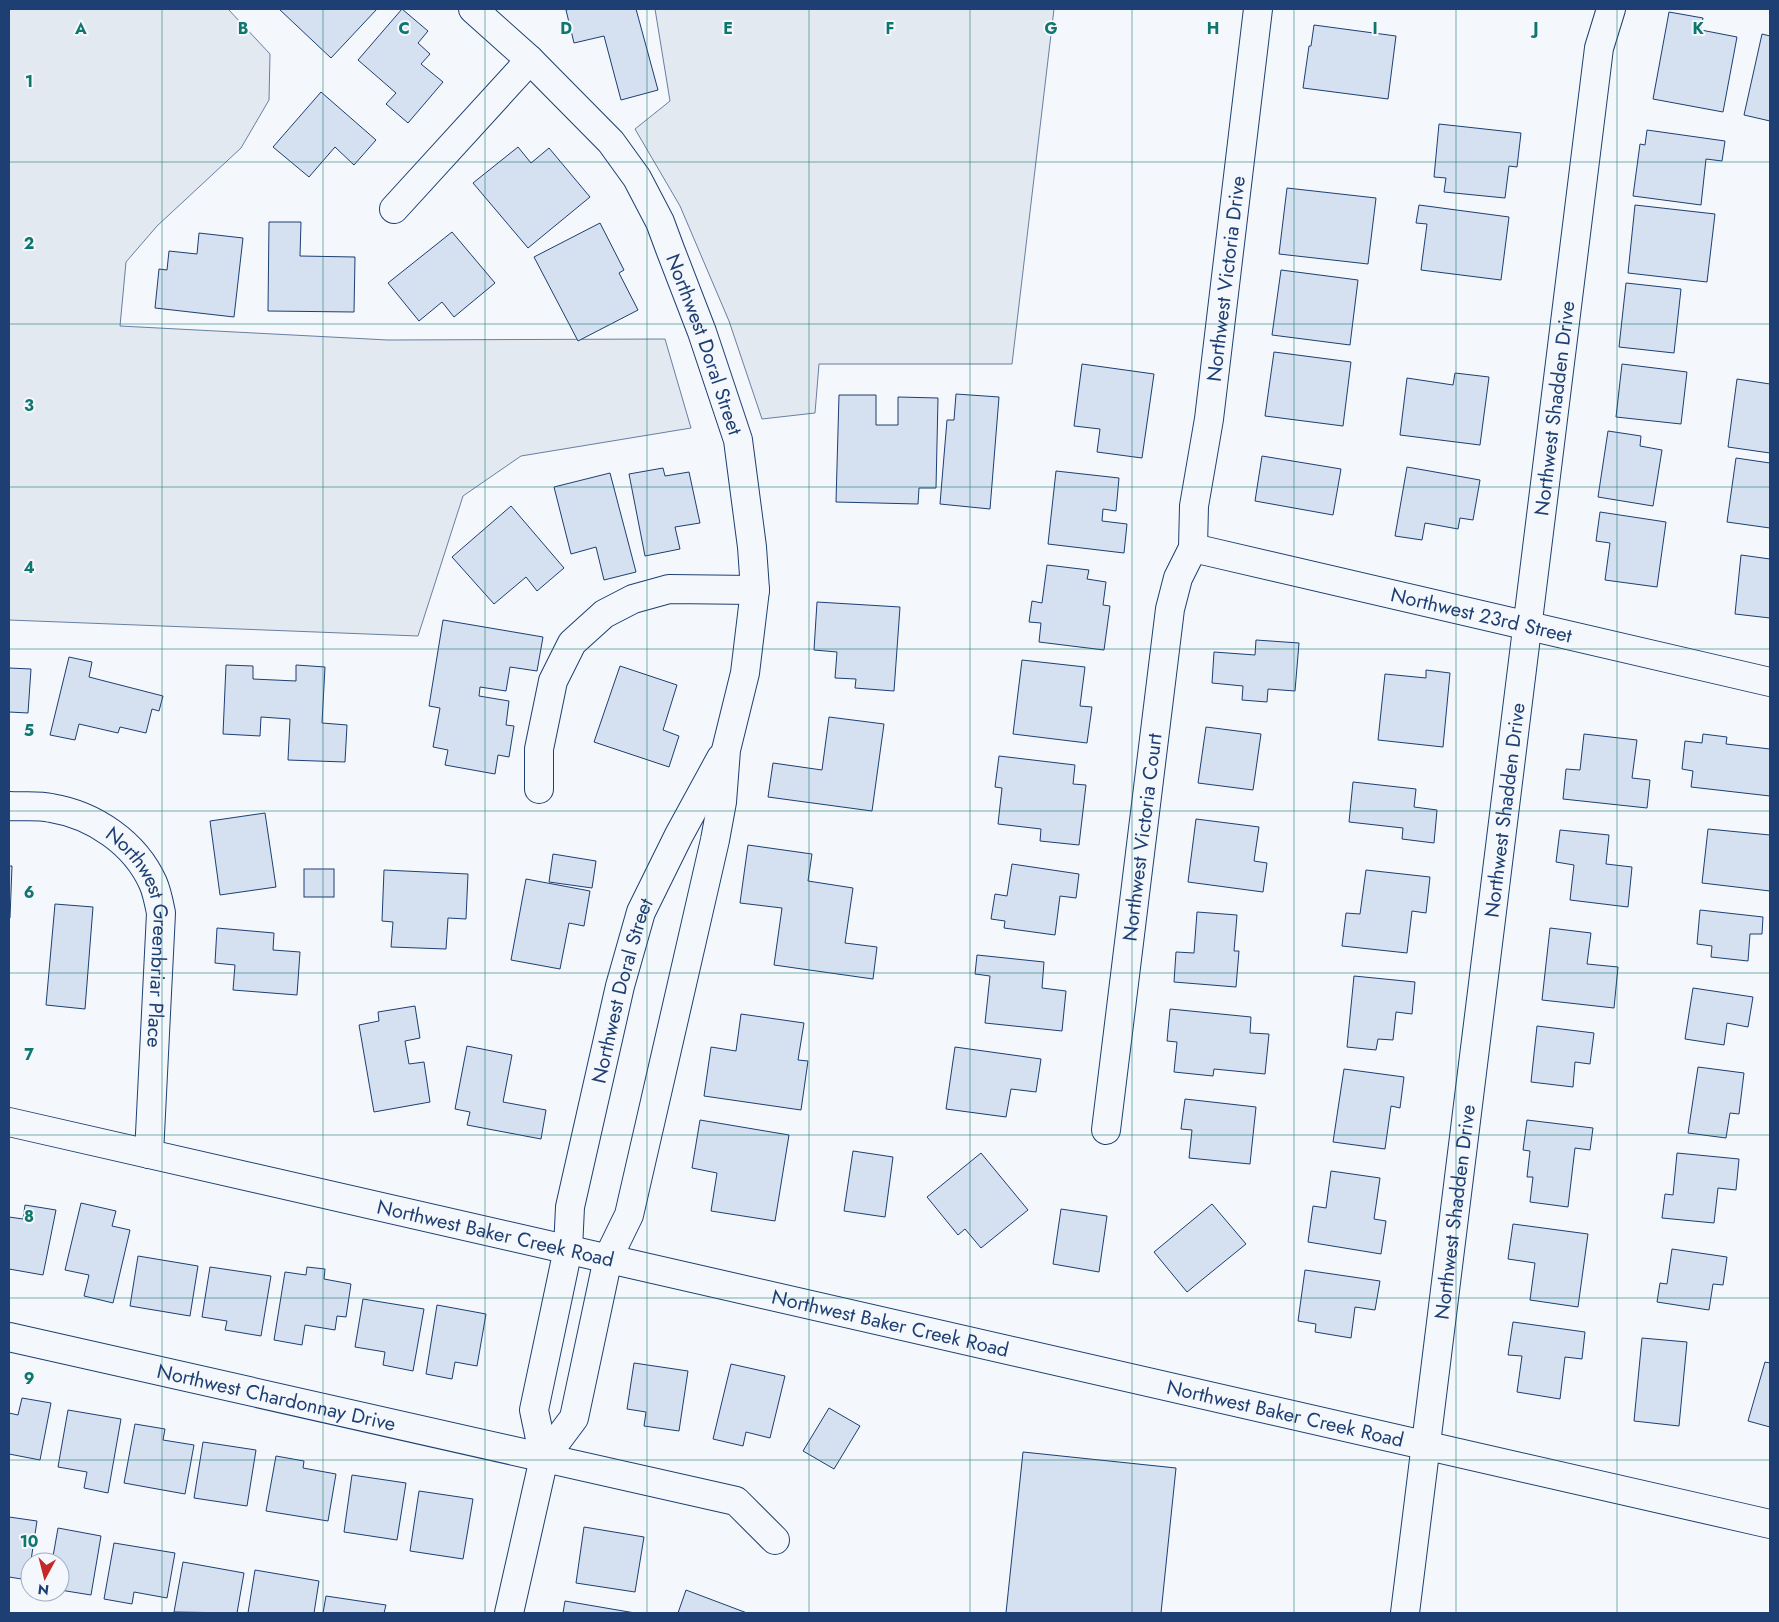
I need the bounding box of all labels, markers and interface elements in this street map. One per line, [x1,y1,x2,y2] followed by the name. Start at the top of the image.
[74,17,87,40] text: A
[238,17,248,40] text: B
[398,17,410,40] text: C
[560,17,572,40] text: D
[723,17,733,40] text: E
[886,17,894,40] text: F
[1044,17,1058,40] text: G
[1207,17,1219,40] text: H
[1372,17,1378,40] text: I
[1530,17,1539,40] text: J
[1692,17,1704,40] text: K
[25,70,33,93] text: 1
[1200,174,1253,383] street label: Northwest Victoria Drive
[24,232,34,255] text: 2
[658,250,749,439] street label: Northwest Doral Street
[1527,299,1583,517] street label: Northwest Shadden Drive
[24,394,34,417] text: 3
[23,556,35,579] text: 4
[1388,580,1575,651] street label: Northwest 23rd Street
[1477,701,1533,919] street label: Northwest Shadden Drive
[24,719,34,742] text: 5
[1115,731,1170,943] street label: Northwest Victoria Court
[99,820,176,1048] street label: Northwest Greenbriar Place
[24,881,34,904] text: 6
[584,893,661,1086] street label: Northwest Doral Street
[24,1043,34,1066] text: 7
[1428,1103,1483,1321] street label: Northwest Shadden Drive
[374,1192,617,1275] street label: Northwest Baker Creek Road
[24,1205,34,1228] text: 8
[769,1283,1012,1365] street label: Northwest Baker Creek Road
[154,1357,398,1439] street label: Northwest Chardonnay Drive
[24,1367,34,1390] text: 9
[1164,1373,1406,1455] street label: Northwest Baker Creek Road
[20,1530,38,1553] text: 10
[20,1552,70,1602] north arrow
[37,1579,50,1601] text: N

